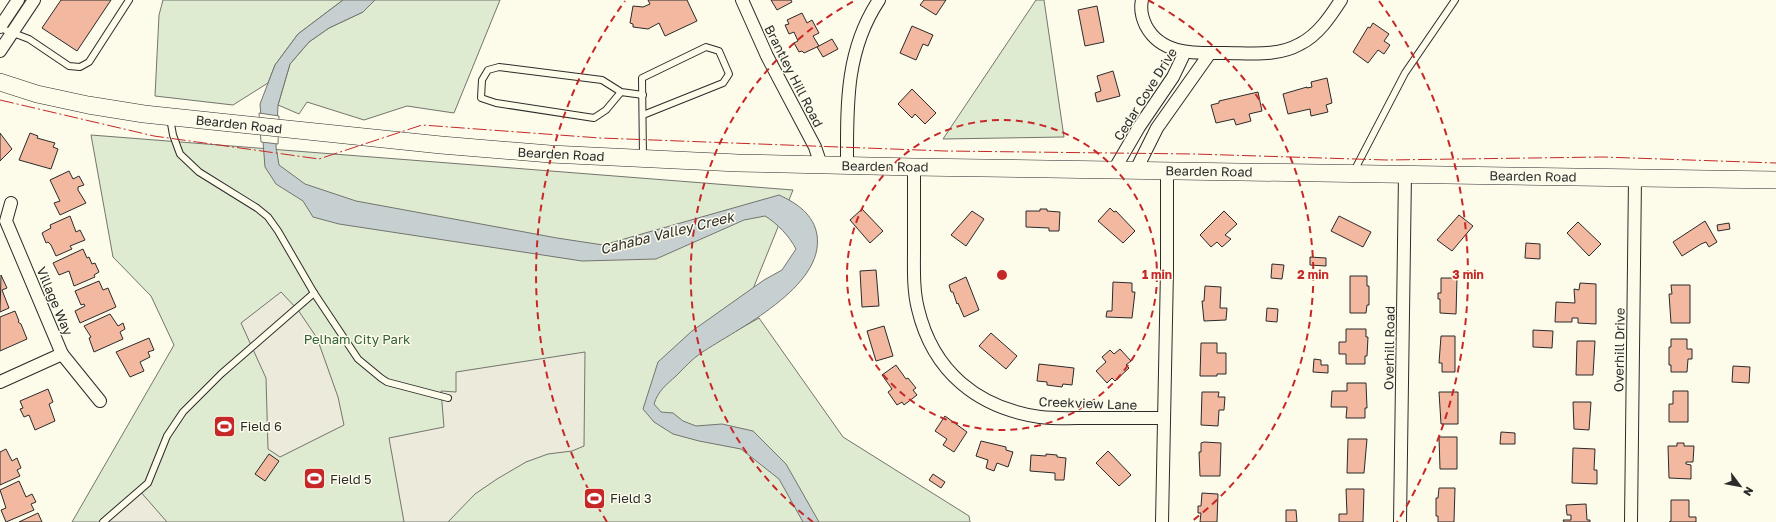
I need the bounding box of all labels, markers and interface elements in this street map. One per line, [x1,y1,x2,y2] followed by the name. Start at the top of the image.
[761,22,827,130] street label: Brantley Hill Road
[1110,45,1180,143] street label: Cedar Cove Drive
[195,111,283,137] street label: Bearden Road
[517,144,605,164] street label: Bearden Road
[841,157,929,175] street label: Bearden Road
[1165,162,1253,180] street label: Bearden Road
[1489,167,1577,185] street label: Bearden Road
[598,207,738,257] water label: Cahaba Valley Creek
[33,264,77,338] street label: Village Way
[1142,267,1172,282] text: 1 min
[1297,267,1329,282] text: 2 min
[1452,267,1484,282] text: 3 min
[995,268,1009,282] centre of rings
[1380,306,1398,390] street label: Overhill Road
[1610,308,1628,392] street label: Overhill Drive
[304,331,411,347] park label: Pelham City Park
[1038,393,1138,413] street label: Creekview Lane
[211,413,237,439] sports icon: Field 6
[240,418,282,434] place label: Field 6
[301,466,327,492] sports icon: Field 5
[1720,466,1760,506] north arrow
[330,471,372,487] place label: Field 5
[581,485,607,511] sports icon: Field 3
[1741,485,1757,499] text: N
[610,490,652,506] place label: Field 3

